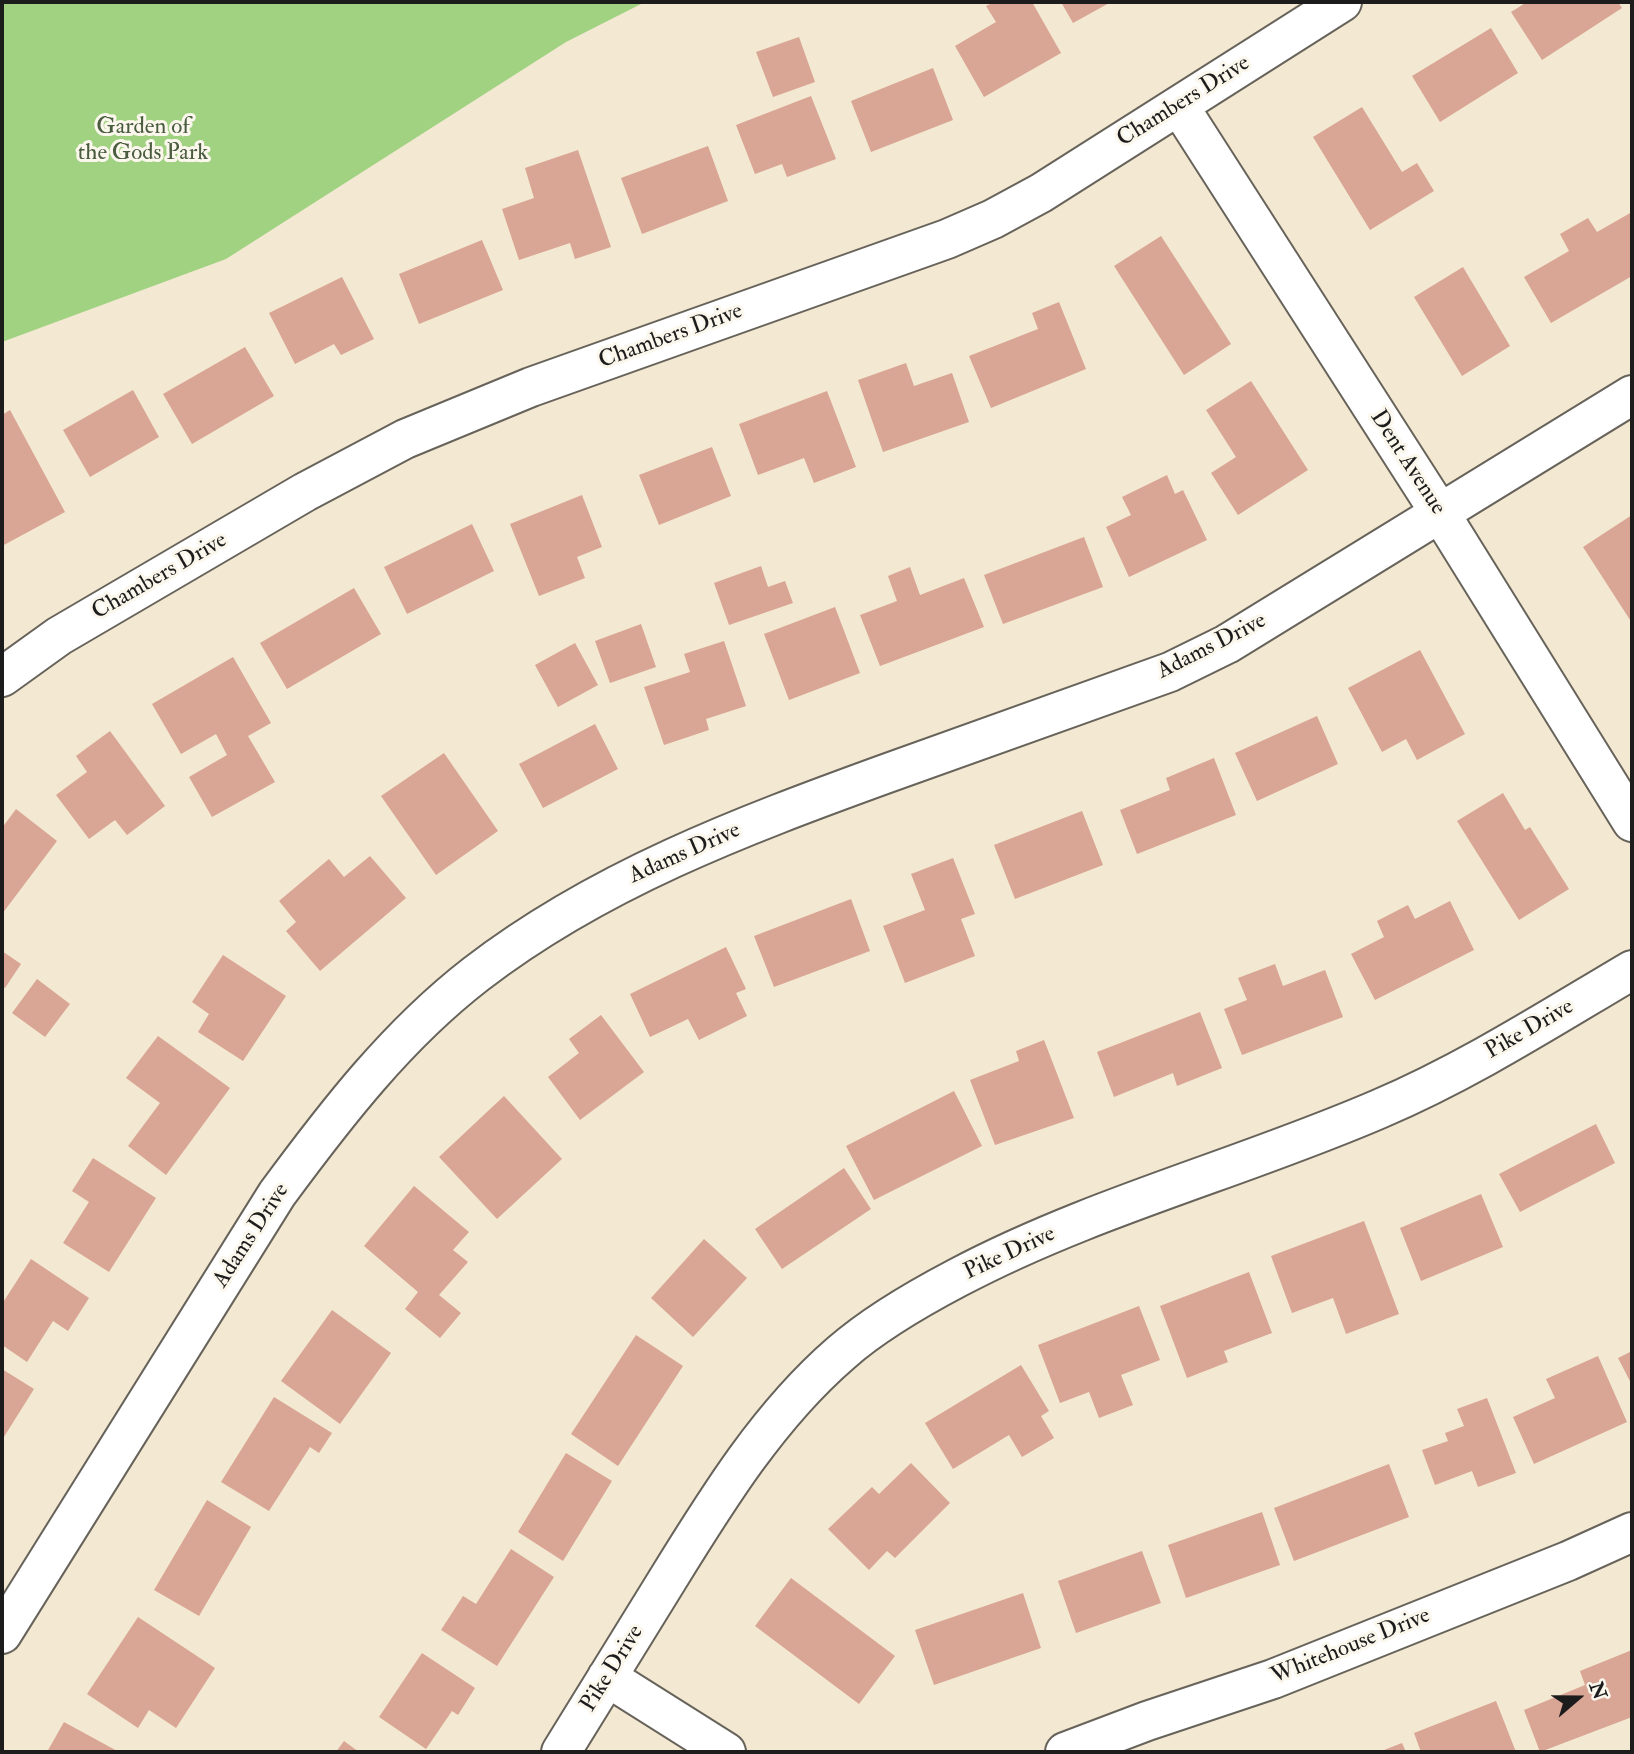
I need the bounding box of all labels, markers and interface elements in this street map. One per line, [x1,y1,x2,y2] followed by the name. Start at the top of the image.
[1113,50,1255,154] street label: Chambers Drive
[78,114,208,168] park label: Garden of the Gods Park
[595,298,747,376] street label: Chambers Drive
[1363,406,1451,520] street label: Dent Avenue
[88,527,232,627] street label: Chambers Drive
[1153,608,1271,686] street label: Adams Drive
[625,817,745,891] street label: Adams Drive
[1481,994,1579,1066] street label: Pike Drive
[208,1179,296,1293] street label: Adams Drive
[960,1221,1060,1287] street label: Pike Drive
[1268,1603,1434,1691] street label: Whitehouse Drive
[576,1620,650,1718] street label: Pike Drive
[1543,1663,1613,1733] north arrow
[1584,1679,1612,1703] text: N

